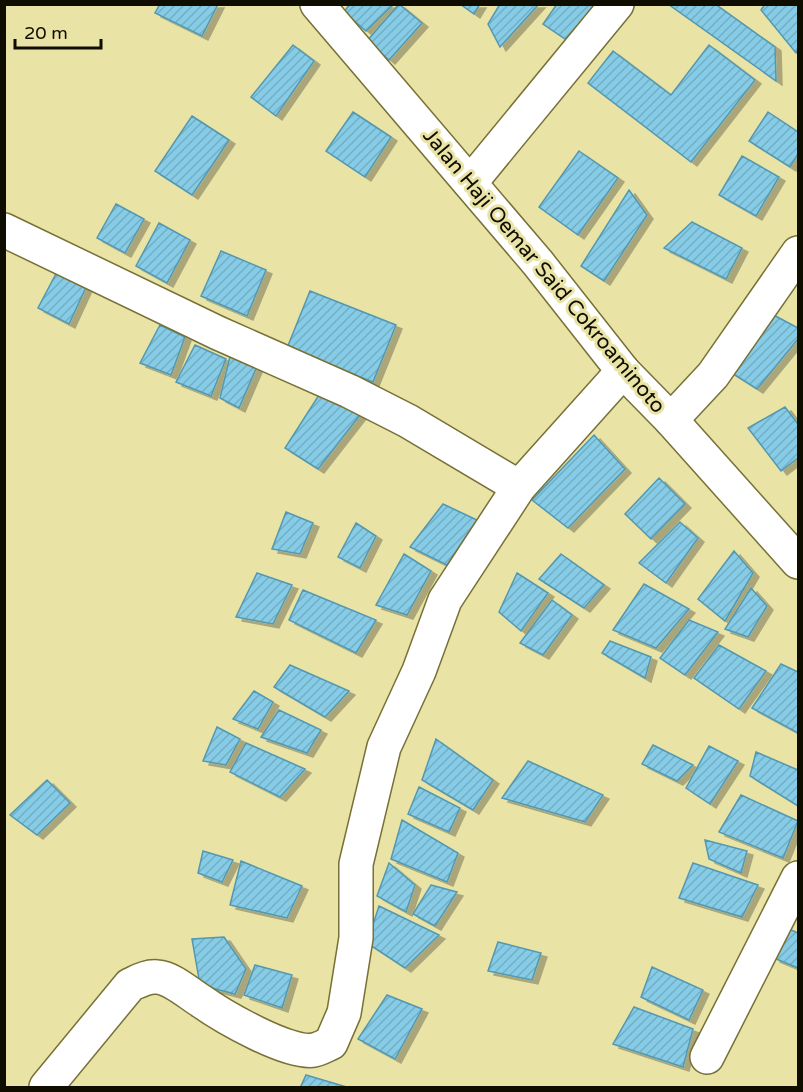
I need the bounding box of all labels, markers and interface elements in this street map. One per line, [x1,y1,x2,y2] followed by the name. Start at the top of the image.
[15,12,100,50] scale bar
[24,22,68,44] text: 20 m
[418,124,670,418] street label: Jalan Haji Oemar Said Cokroaminoto

